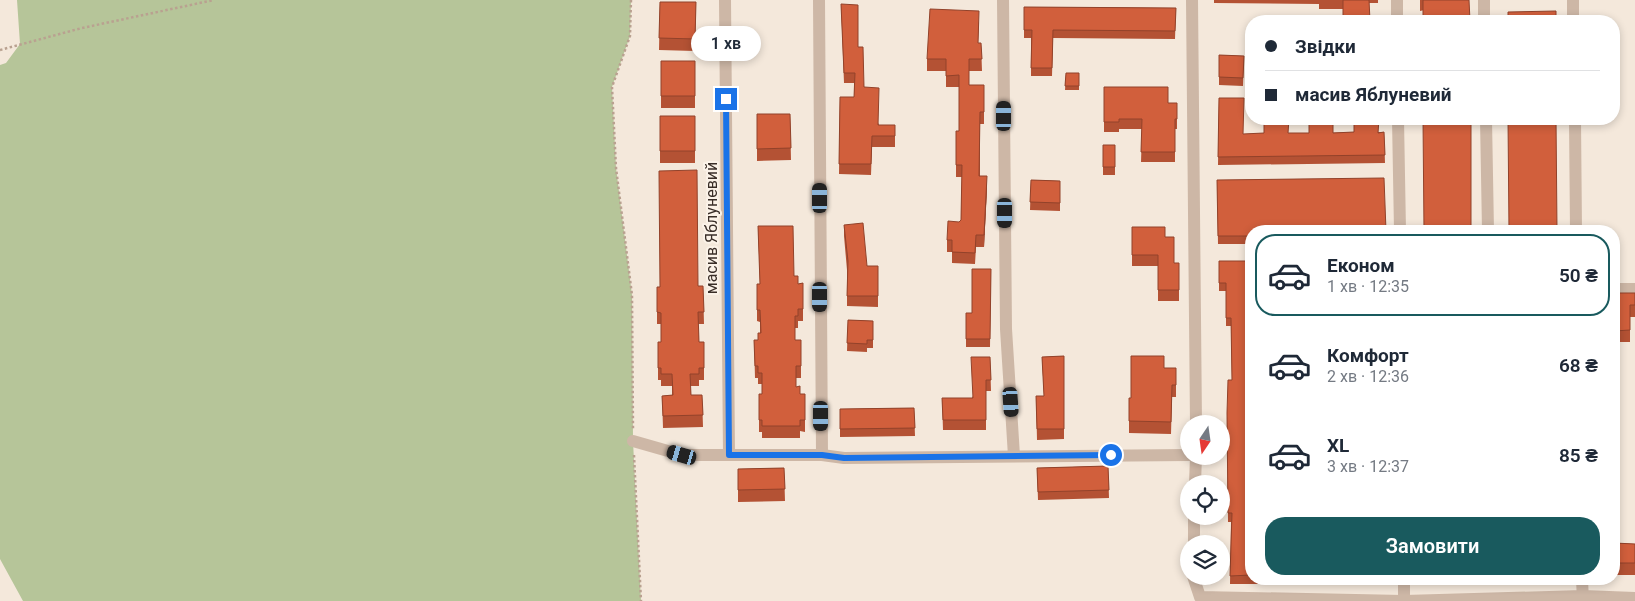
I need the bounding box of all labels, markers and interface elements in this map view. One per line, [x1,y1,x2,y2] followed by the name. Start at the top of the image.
[691,27,761,62] callout: 1 хв
[711,34,741,53] text: 1 хв
[1295,35,1356,58] text: Звідки
[1295,83,1451,106] text: масив Яблуневий
[715,88,737,110] route end
[996,101,1011,131] car
[702,162,721,294] street label: масив Яблуневий
[812,183,827,213] car
[997,198,1012,228] car
[1267,253,1312,298] icon: car
[1327,254,1395,277] text: Економ
[1559,264,1598,287] text: 50 ₴
[1327,277,1409,296] text: 1 хв · 12:35
[812,282,827,312] car
[1267,343,1312,388] icon: car
[1327,344,1409,367] text: Комфорт
[1559,354,1598,377] text: 68 ₴
[1327,367,1409,386] text: 2 хв · 12:36
[1002,387,1019,417] car
[813,401,828,431] car
[1180,415,1230,465] north arrow
[1180,415,1230,585] map controls
[1267,433,1312,478] icon: car
[1327,434,1349,457] text: XL
[665,444,698,466] car
[1100,444,1122,466] route start
[1559,444,1598,467] text: 85 ₴
[1327,457,1409,476] text: 3 хв · 12:37
[1180,475,1230,525] button: locate
[1265,517,1600,575] button: Замовити
[1180,535,1230,585] button: layers

